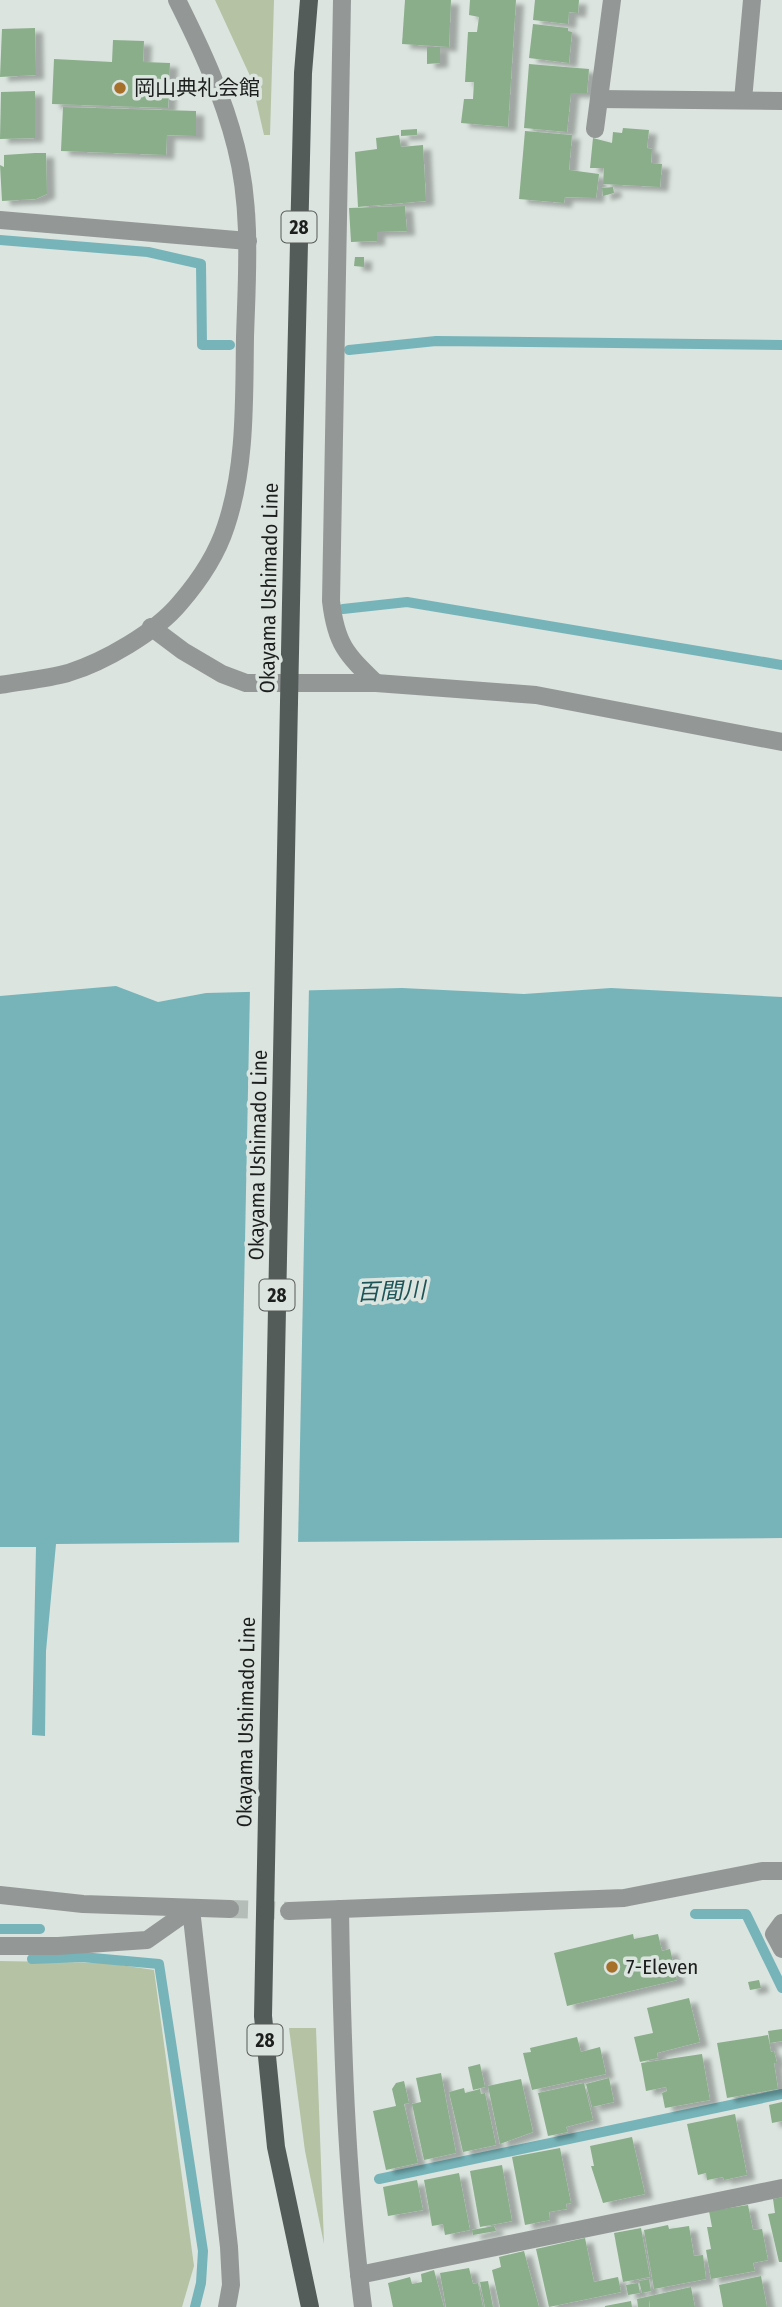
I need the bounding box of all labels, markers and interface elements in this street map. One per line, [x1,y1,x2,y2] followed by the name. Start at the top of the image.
[134,75,260,101] place label: 岡山典礼会館
[112,80,128,96] marker: 岡山典礼会館
[282,212,316,243] road number: 28
[254,482,284,694] street label: Okayama Ushimado Line
[243,1049,273,1261] street label: Okayama Ushimado Line
[356,1276,429,1306] water label: 百間川
[260,1280,294,1310] road number: 28
[231,1616,261,1828] street label: Okayama Ushimado Line
[626,1954,698,1980] place label: 7-Eleven
[604,1959,620,1975] marker: 7-Eleven
[247,2024,282,2056] road number: 28

